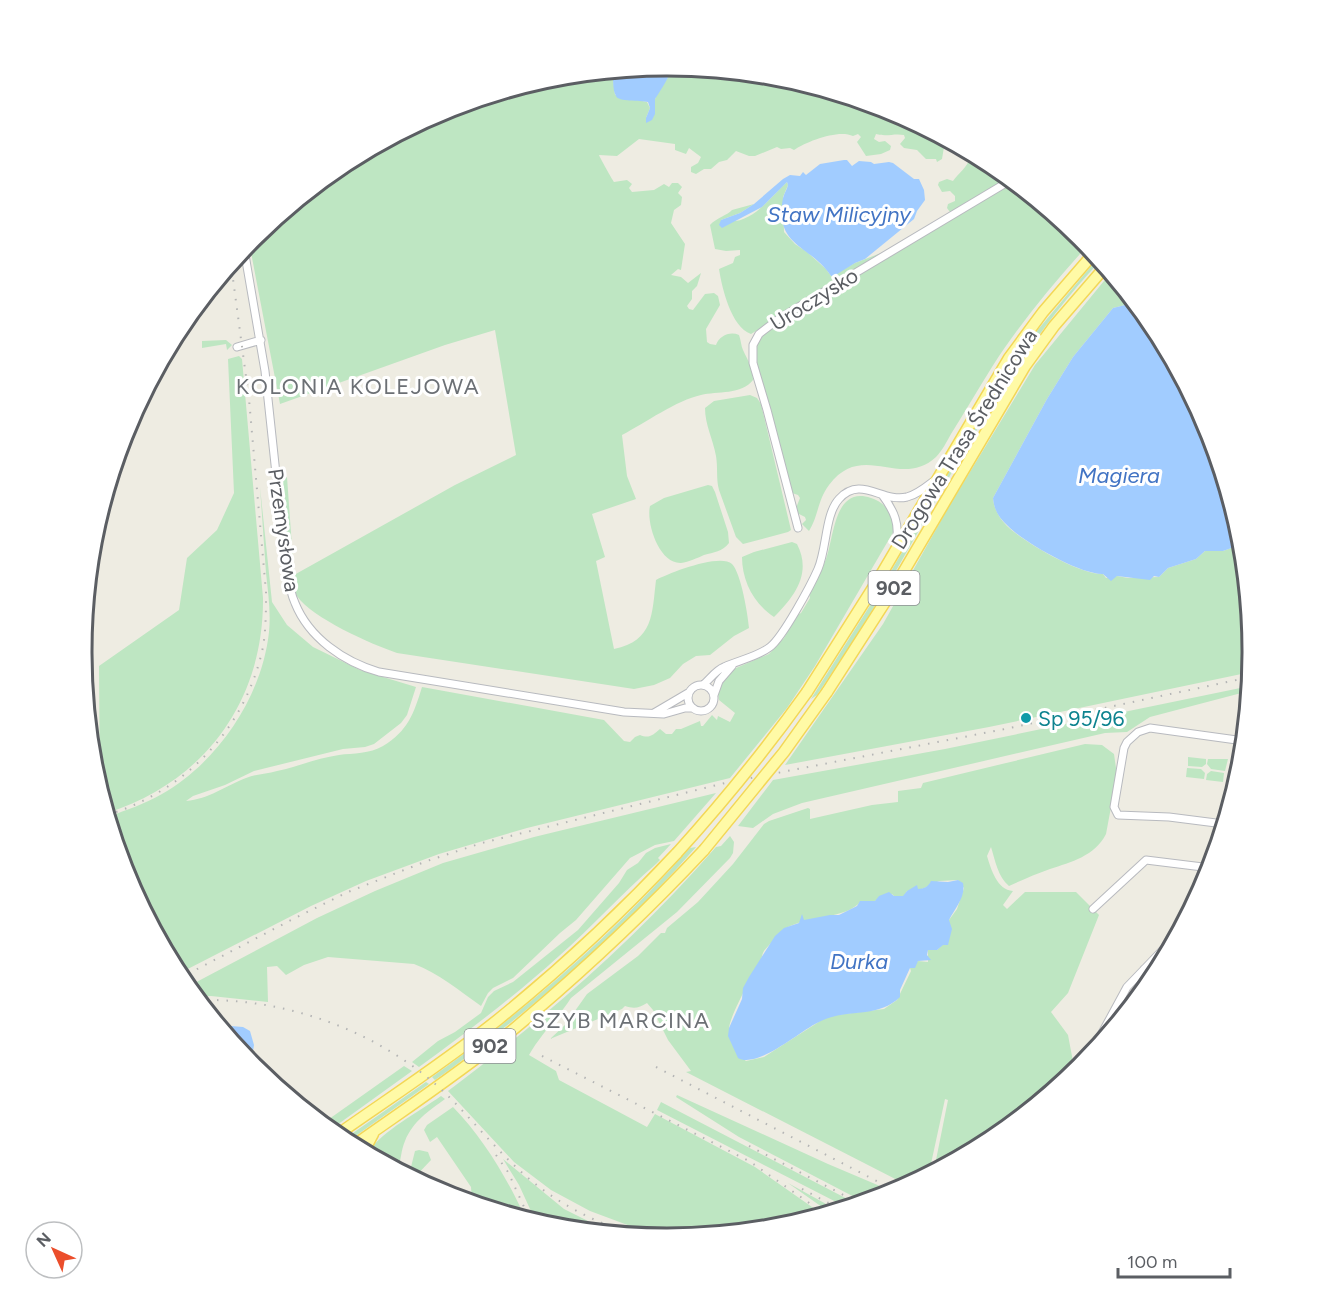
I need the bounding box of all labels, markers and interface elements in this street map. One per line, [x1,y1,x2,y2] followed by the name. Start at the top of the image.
[767,201,912,228] water label: Staw Milicyjny
[765,262,863,336] street label: Uroczysko
[886,324,1042,554] street label: Drogowa Trasa Średnicowa
[236,373,480,400] district label: KOLONIA KOLEJOWA
[1078,462,1160,489] water label: Magiera
[263,467,305,593] street label: Przemysłowa
[868,571,920,605] road number: 902
[1038,706,1125,731] place label: Sp 95/96
[1019,711,1033,725] marker: Sp 95/96
[830,948,888,975] water label: Durka
[532,1007,710,1034] district label: SZYB MARCINA
[464,1029,516,1063] road number: 902
[24,1220,84,1280] north arrow
[33,1229,55,1251] text: N
[1118,1241,1230,1279] scale bar
[1127,1251,1177,1273] text: 100 m

